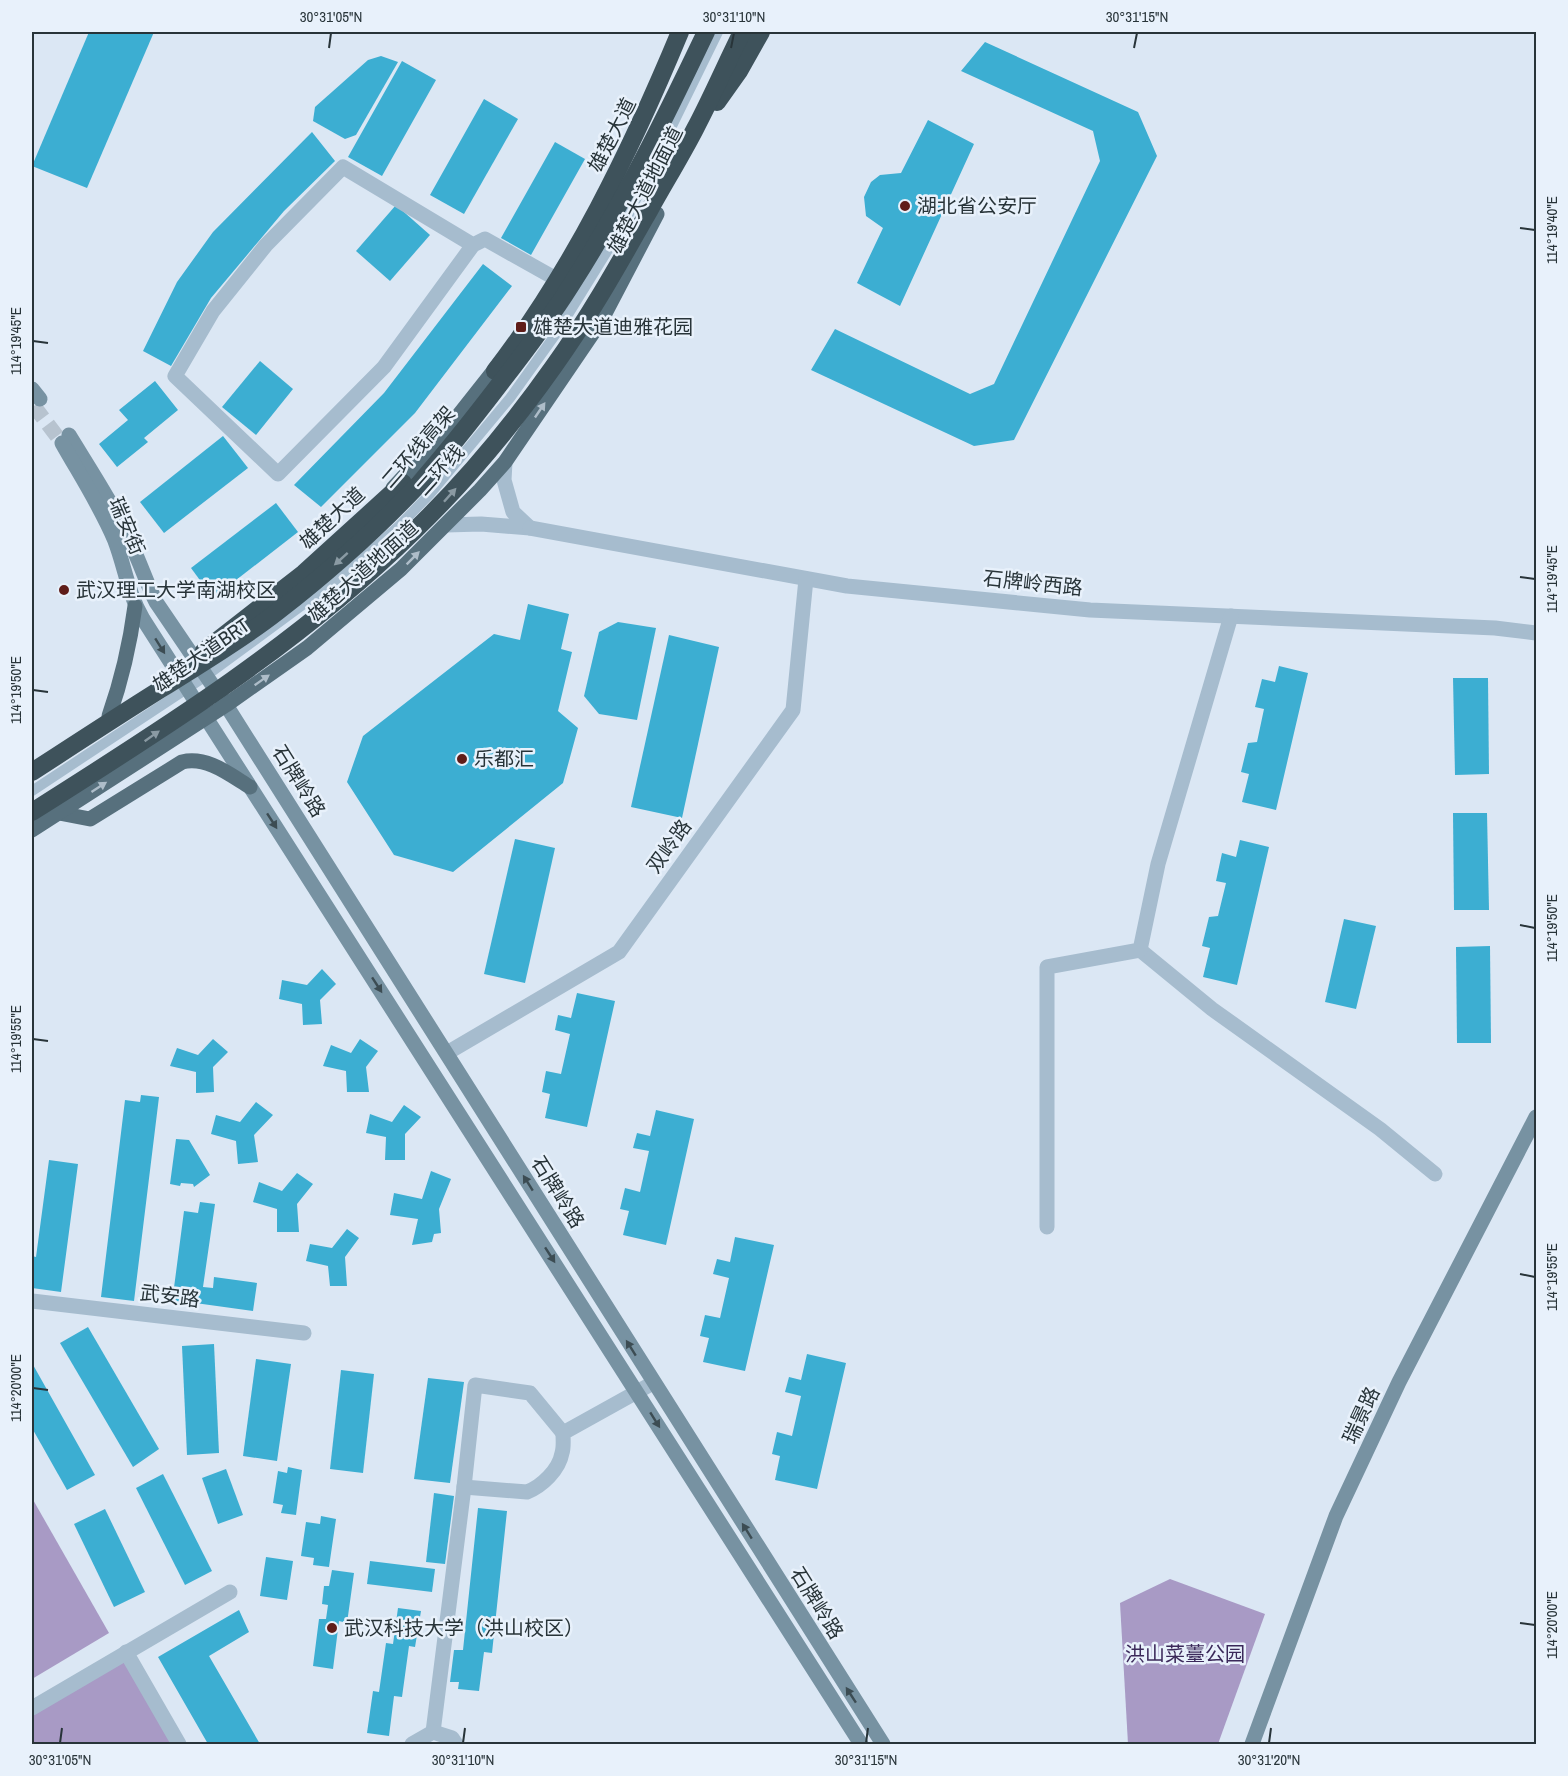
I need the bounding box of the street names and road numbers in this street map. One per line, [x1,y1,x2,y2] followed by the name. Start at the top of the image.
[581,93,642,177] street label: 雄楚大道
[601,121,688,258] street label: 雄楚大道地面道
[376,401,460,493] street label: 二环线高架
[411,440,469,500] street label: 二环线
[293,480,370,555] street label: 雄楚大道
[103,493,152,559] street label: 瑞安街
[302,514,424,628] street label: 雄楚大道地面道
[982,564,1084,601] street label: 石牌岭西路
[147,611,255,698] street label: 雄楚大道BRT
[267,740,332,822] street label: 石牌岭路
[640,814,697,878] street label: 双岭路
[526,1151,591,1233] street label: 石牌岭路
[139,1278,201,1313] street label: 武安路
[1336,1382,1385,1448] street label: 瑞景路
[785,1562,850,1644] street label: 石牌岭路

